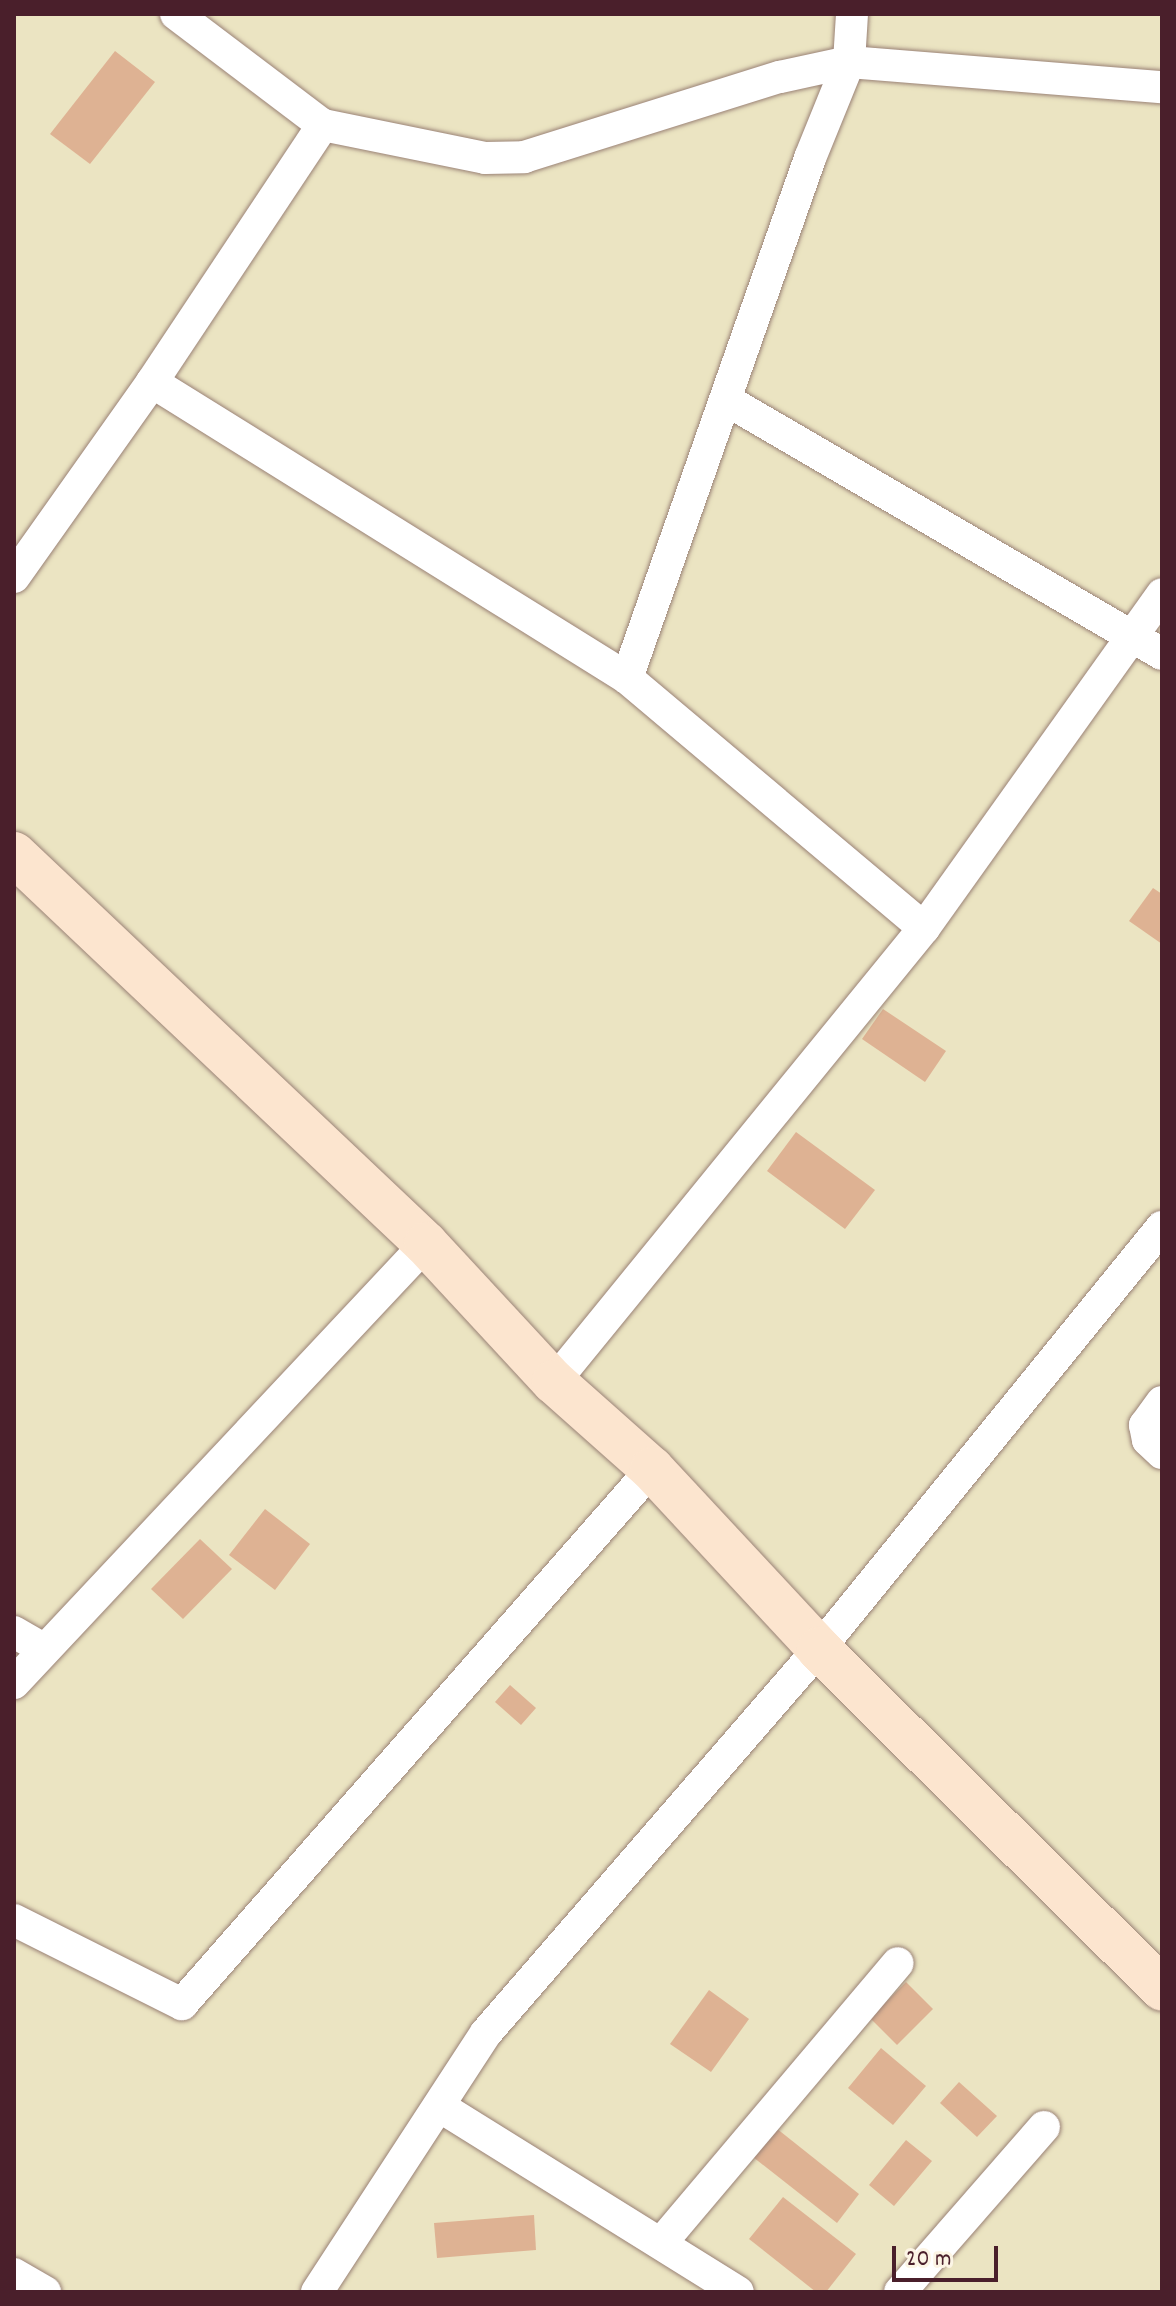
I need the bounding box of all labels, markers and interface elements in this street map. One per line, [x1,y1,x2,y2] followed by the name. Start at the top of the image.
[896,2230,1002,2280] scale bar
[906,2243,952,2277] text: 20 m

